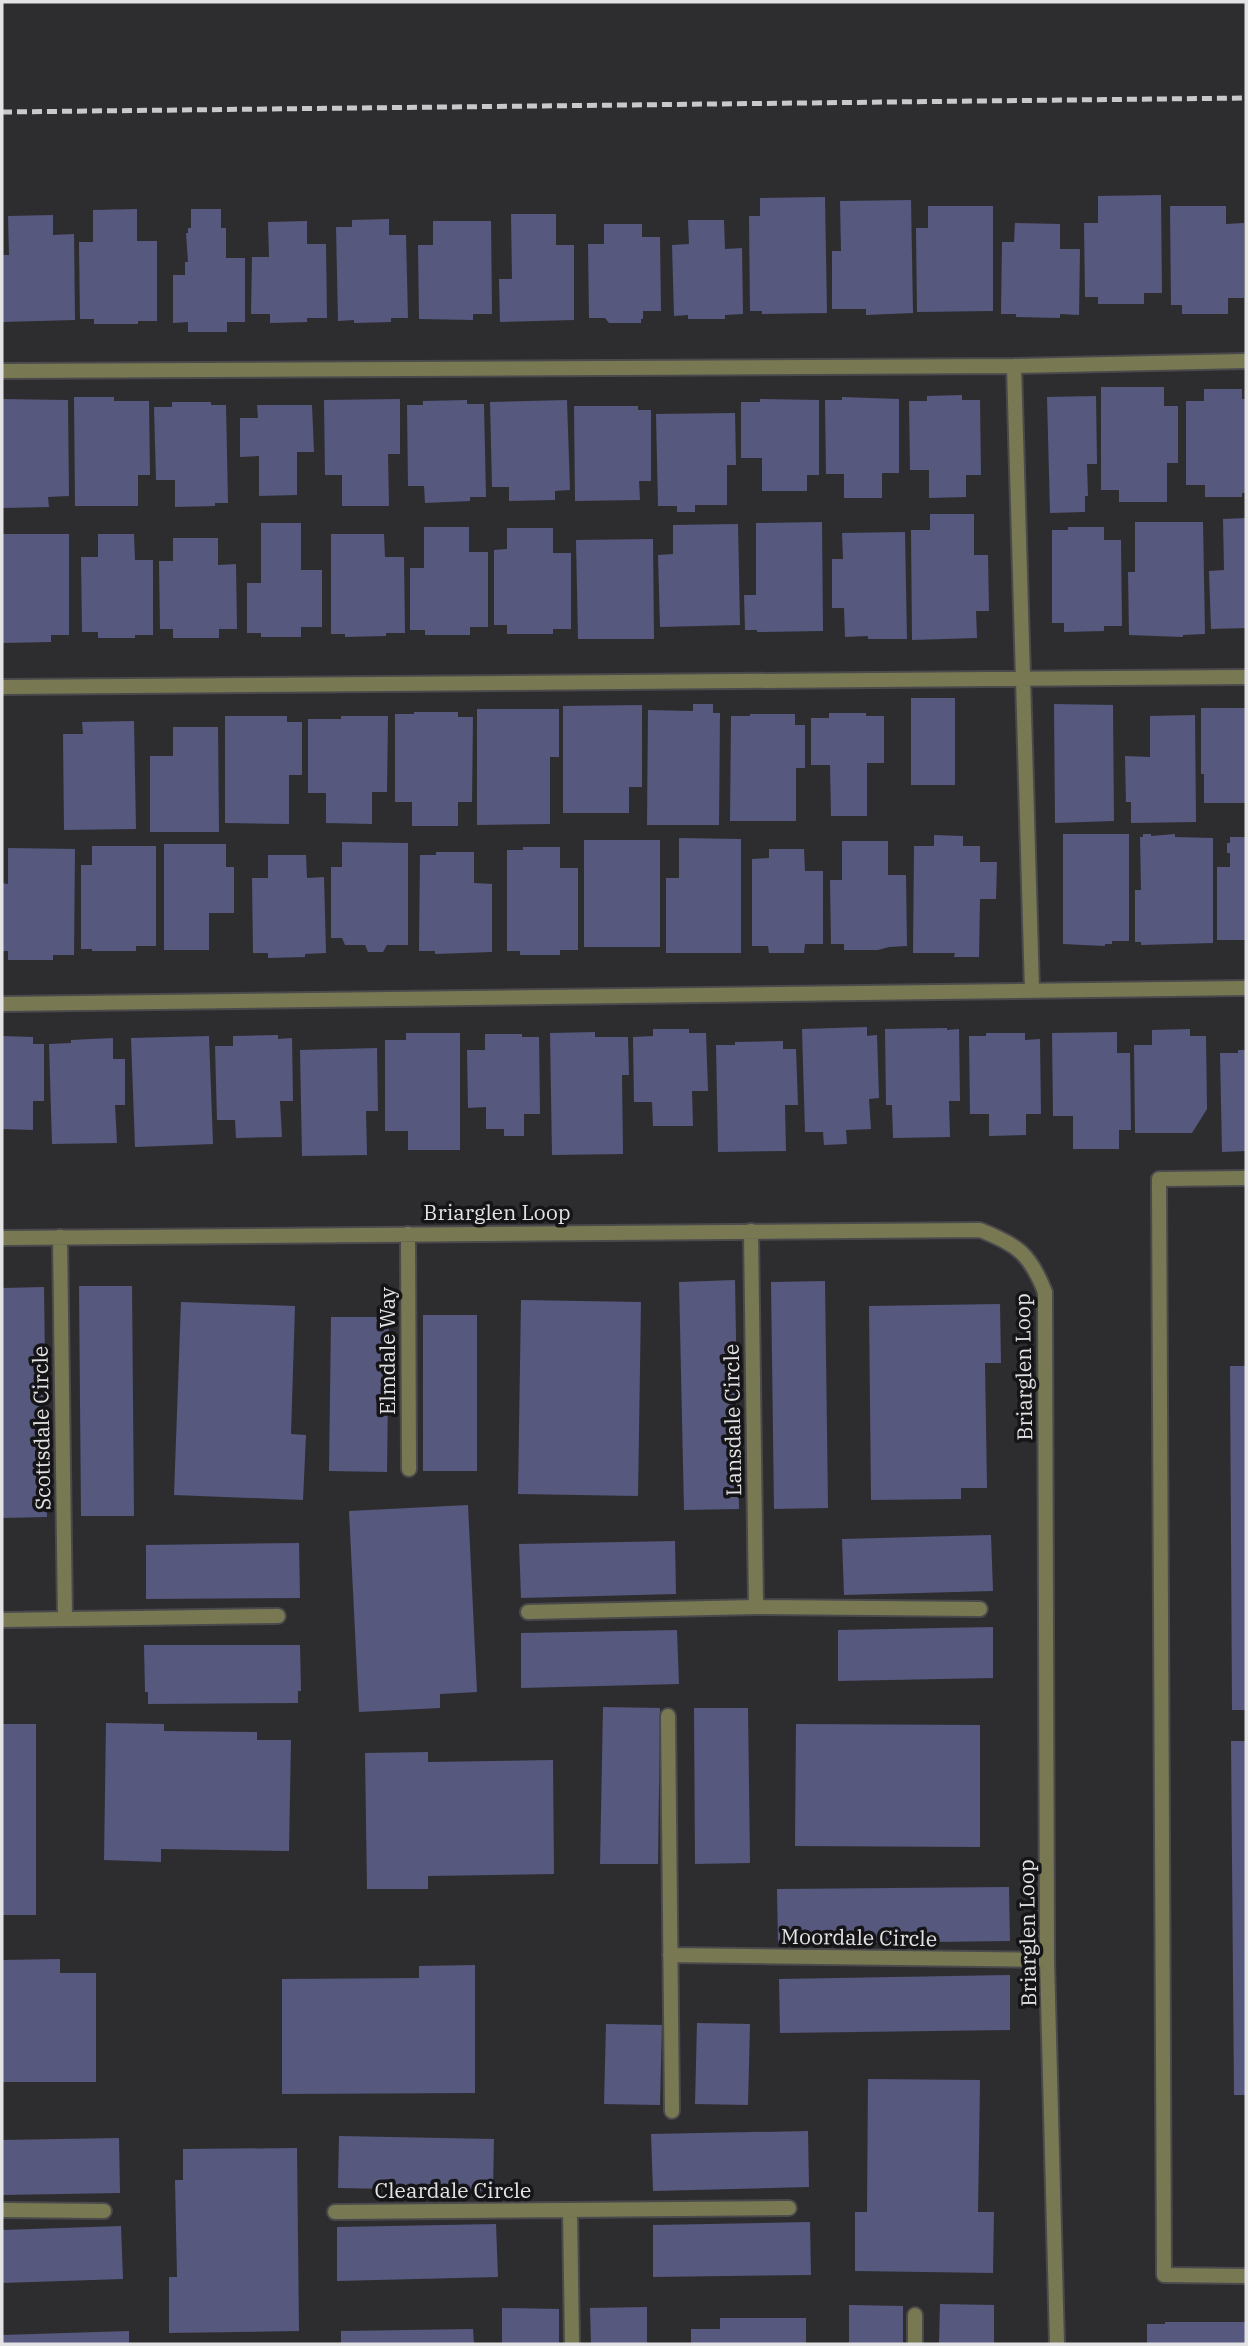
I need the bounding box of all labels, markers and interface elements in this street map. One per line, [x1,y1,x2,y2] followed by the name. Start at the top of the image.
[423,1198,571,1226] street label: Briarglen Loop
[373,1286,401,1415] street label: Elmdale Way
[1008,1293,1038,1441] street label: Briarglen Loop
[717,1344,747,1496] street label: Lansdale Circle
[26,1346,56,1510] street label: Scottsdale Circle
[1012,1859,1042,2007] street label: Briarglen Loop
[781,1922,937,1952] street label: Moordale Circle
[375,2176,531,2204] street label: Cleardale Circle

